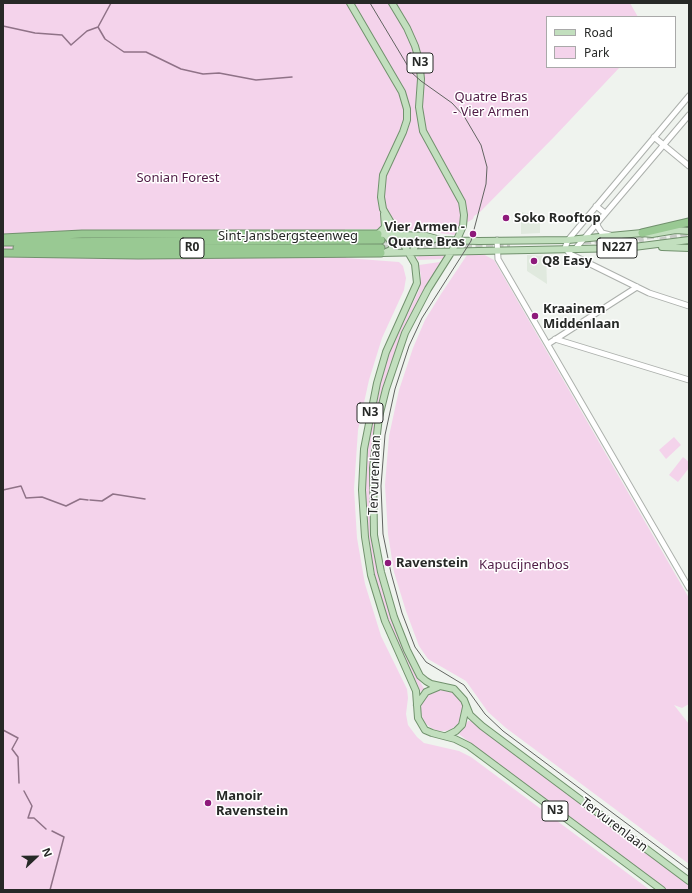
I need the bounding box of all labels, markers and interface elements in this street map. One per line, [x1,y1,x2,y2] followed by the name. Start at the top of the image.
[546,16,676,68] legend
[584,24,613,41] text: Road
[584,44,609,61] text: Park
[407,53,433,73] road number: N3
[453,89,529,120] park label: Quatre Bras - Vier Armen
[136,170,220,186] park label: Sonian Forest
[514,210,601,226] place label: Soko Rooftop
[501,213,511,223] marker: Soko Rooftop
[384,219,465,250] place label: Vier Armen - Quatre Bras
[218,228,358,244] street label: Sint-Jansbergsteenweg
[468,229,478,239] marker: Vier Armen - Quatre Bras
[180,238,204,258] road number: R0
[597,238,637,258] road number: N227
[542,253,592,269] place label: Q8 Easy
[529,256,539,266] marker: Q8 Easy
[543,301,620,332] place label: Kraainem Middenlaan
[530,311,540,321] marker: Kraainem Middenlaan
[357,403,383,423] road number: N3
[366,435,384,515] street label: Tervurenlaan
[396,555,468,571] place label: Ravenstein
[479,557,569,573] park label: Kapucijnenbos
[383,558,393,568] marker: Ravenstein
[216,788,288,819] place label: Manoir Ravenstein
[577,795,651,855] street label: Tervurenlaan
[203,798,213,808] marker: Manoir Ravenstein
[542,801,568,821] road number: N3
[16,837,56,877] north arrow
[39,845,56,859] text: N

